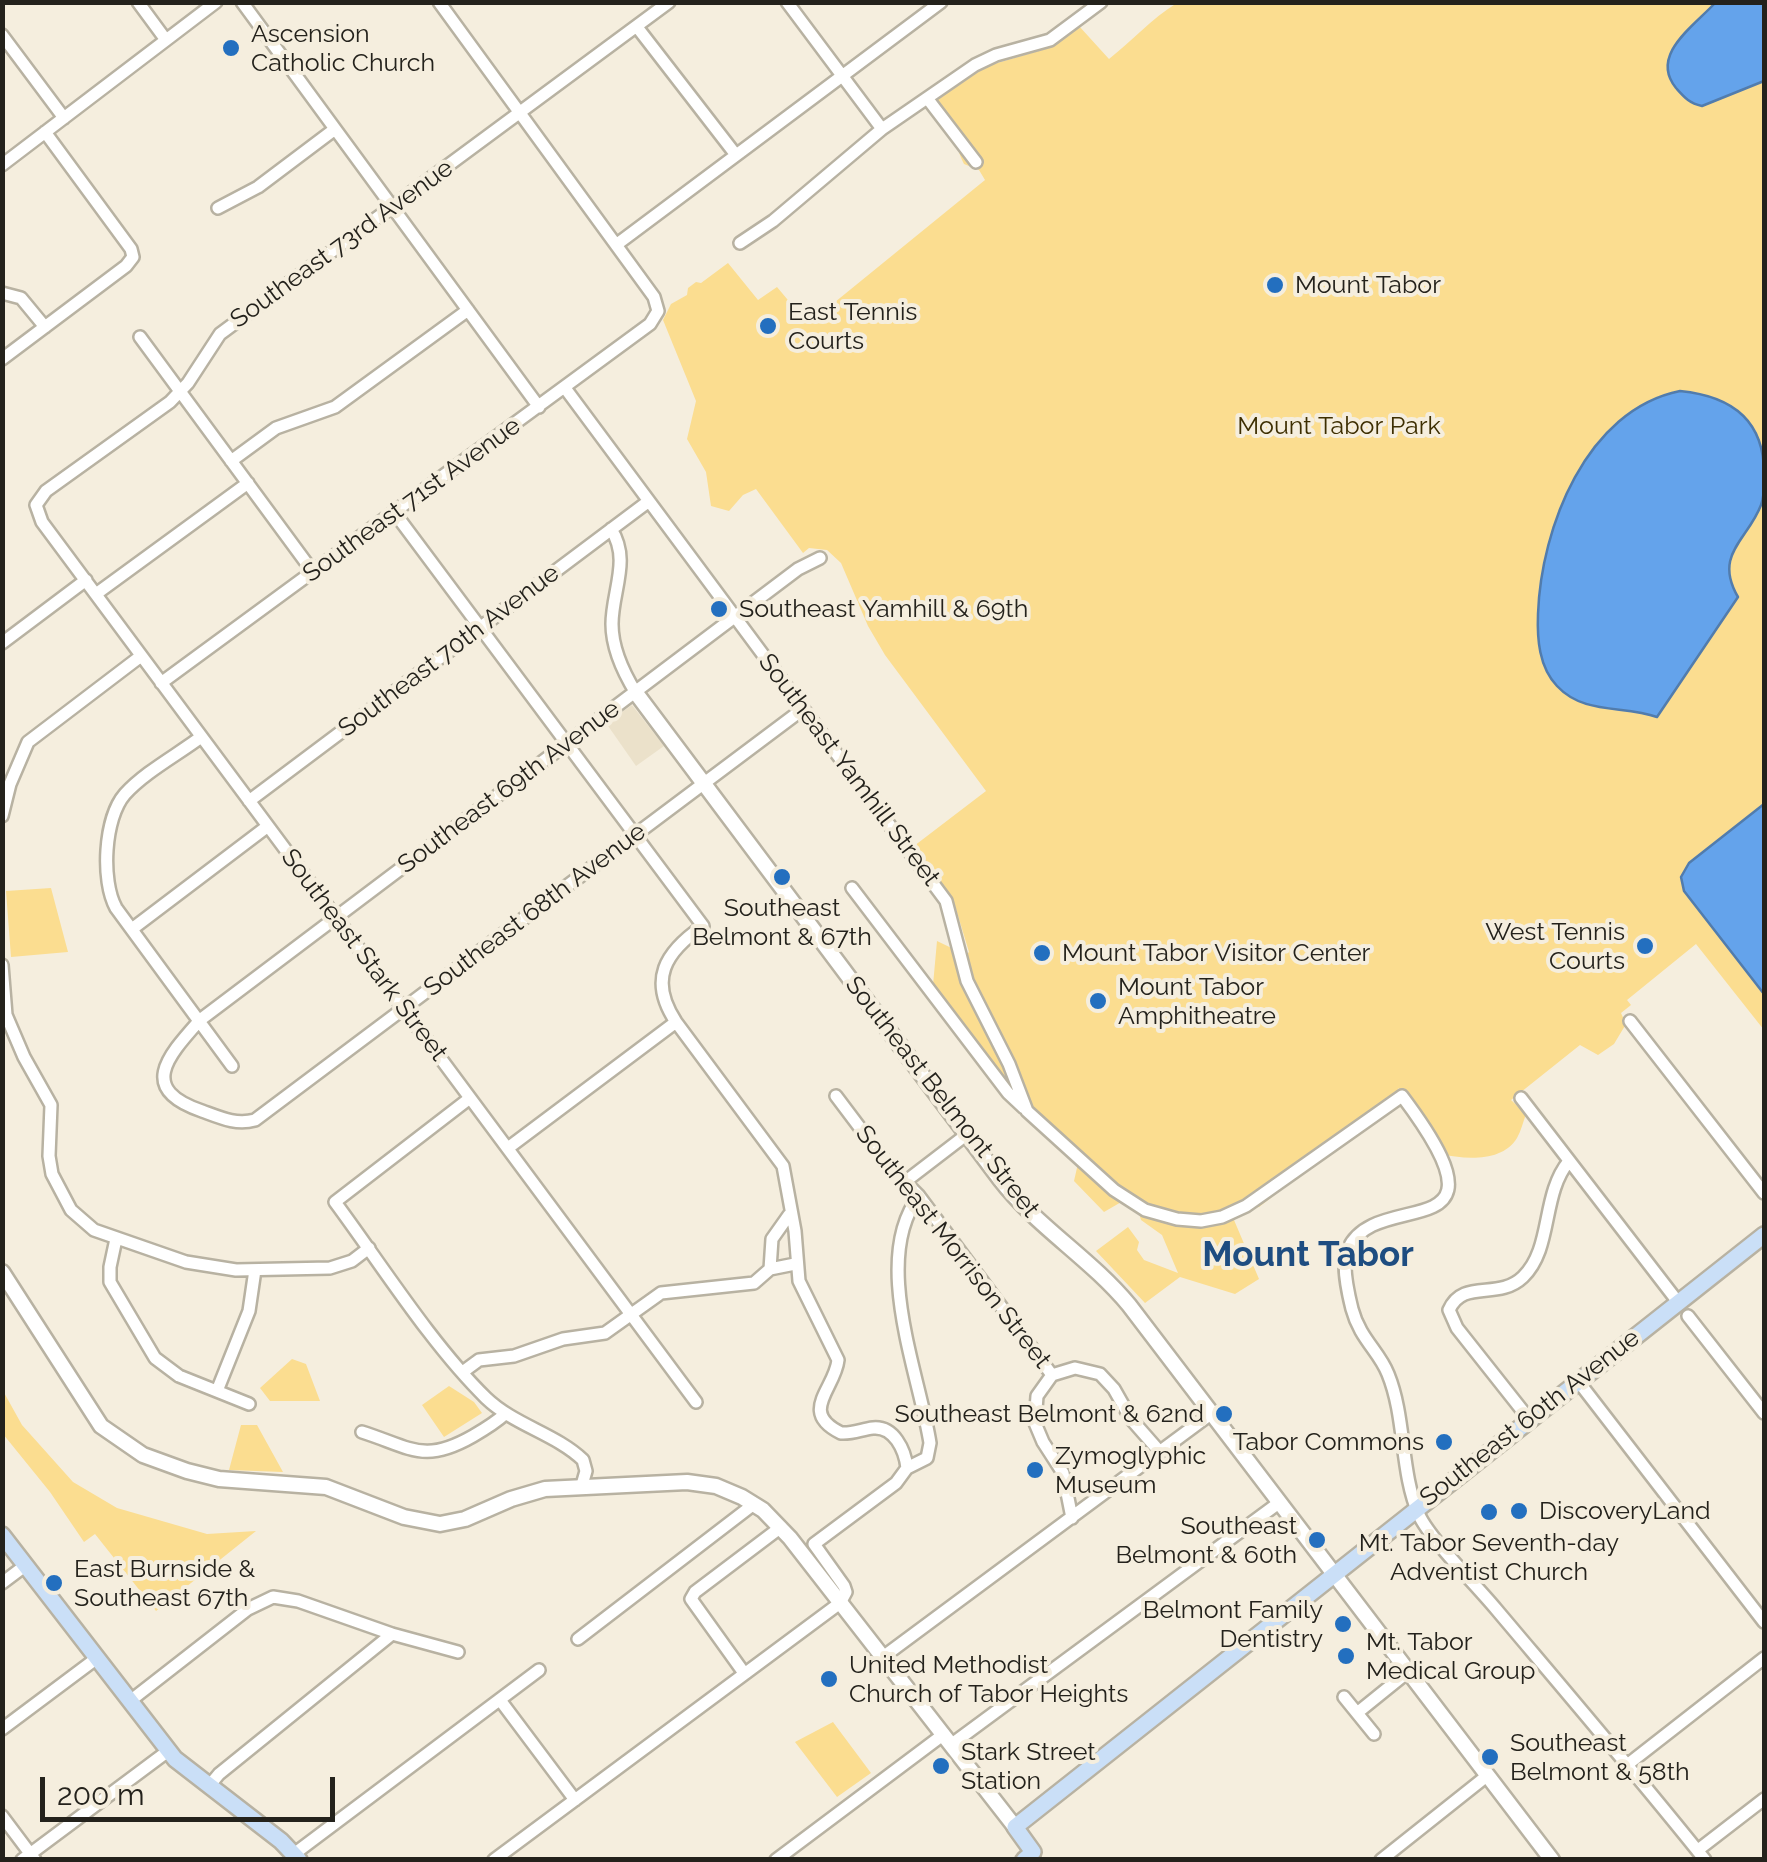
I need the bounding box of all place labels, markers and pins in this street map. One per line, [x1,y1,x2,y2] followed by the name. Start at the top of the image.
[251,19,435,78] place label: Ascension Catholic Church
[220,37,242,59] marker: Ascension Catholic Church
[1295,270,1441,300] place label: Mount Tabor
[1264,274,1286,296] marker: Mount Tabor
[788,297,917,356] place label: East Tennis Courts
[757,315,779,337] marker: East Tennis Courts
[739,594,1028,624] place label: Southeast Yamhill & 69th
[708,598,730,620] marker: Southeast Yamhill & 69th
[771,866,793,888] marker: Southeast Belmont & 67th
[692,893,872,952] place label: Southeast Belmont & 67th
[1485,917,1625,976] place label: West Tennis Courts
[1634,935,1656,957] marker: West Tennis Courts
[1062,938,1370,968] place label: Mount Tabor Visitor Center
[1031,942,1053,964] marker: Mount Tabor Visitor Center
[1118,972,1276,1031] place label: Mount Tabor Amphitheatre
[1087,990,1109,1012] marker: Mount Tabor Amphitheatre
[895,1399,1204,1429] place label: Southeast Belmont & 62nd
[1213,1403,1235,1425] marker: Southeast Belmont & 62nd
[1233,1427,1424,1457] place label: Tabor Commons
[1433,1431,1455,1453] marker: Tabor Commons
[1055,1441,1206,1500] place label: Zymoglyphic Museum
[1024,1459,1046,1481] marker: Zymoglyphic Museum
[1539,1496,1711,1526] place label: DiscoveryLand
[1508,1500,1530,1522] marker: DiscoveryLand
[1478,1501,1500,1523] marker: Mt. Tabor Seventh-day Adventist Church
[1115,1511,1297,1570] place label: Southeast Belmont & 60th
[1359,1528,1619,1587] place label: Mt. Tabor Seventh-day Adventist Church
[1306,1529,1328,1551] marker: Southeast Belmont & 60th
[74,1554,255,1613] place label: East Burnside & Southeast 67th
[43,1572,65,1594] marker: East Burnside & Southeast 67th
[1143,1595,1323,1654] place label: Belmont Family Dentistry
[1332,1613,1354,1635] marker: Belmont Family Dentistry
[1366,1627,1535,1686] place label: Mt. Tabor Medical Group
[1335,1645,1357,1667] marker: Mt. Tabor Medical Group
[849,1650,1128,1709] place label: United Methodist Church of Tabor Heights
[818,1668,840,1690] marker: United Methodist Church of Tabor Heights
[1510,1728,1690,1787] place label: Southeast Belmont & 58th
[961,1737,1096,1796] place label: Stark Street Station
[1479,1746,1501,1768] marker: Southeast Belmont & 58th
[930,1755,952,1777] marker: Stark Street Station

